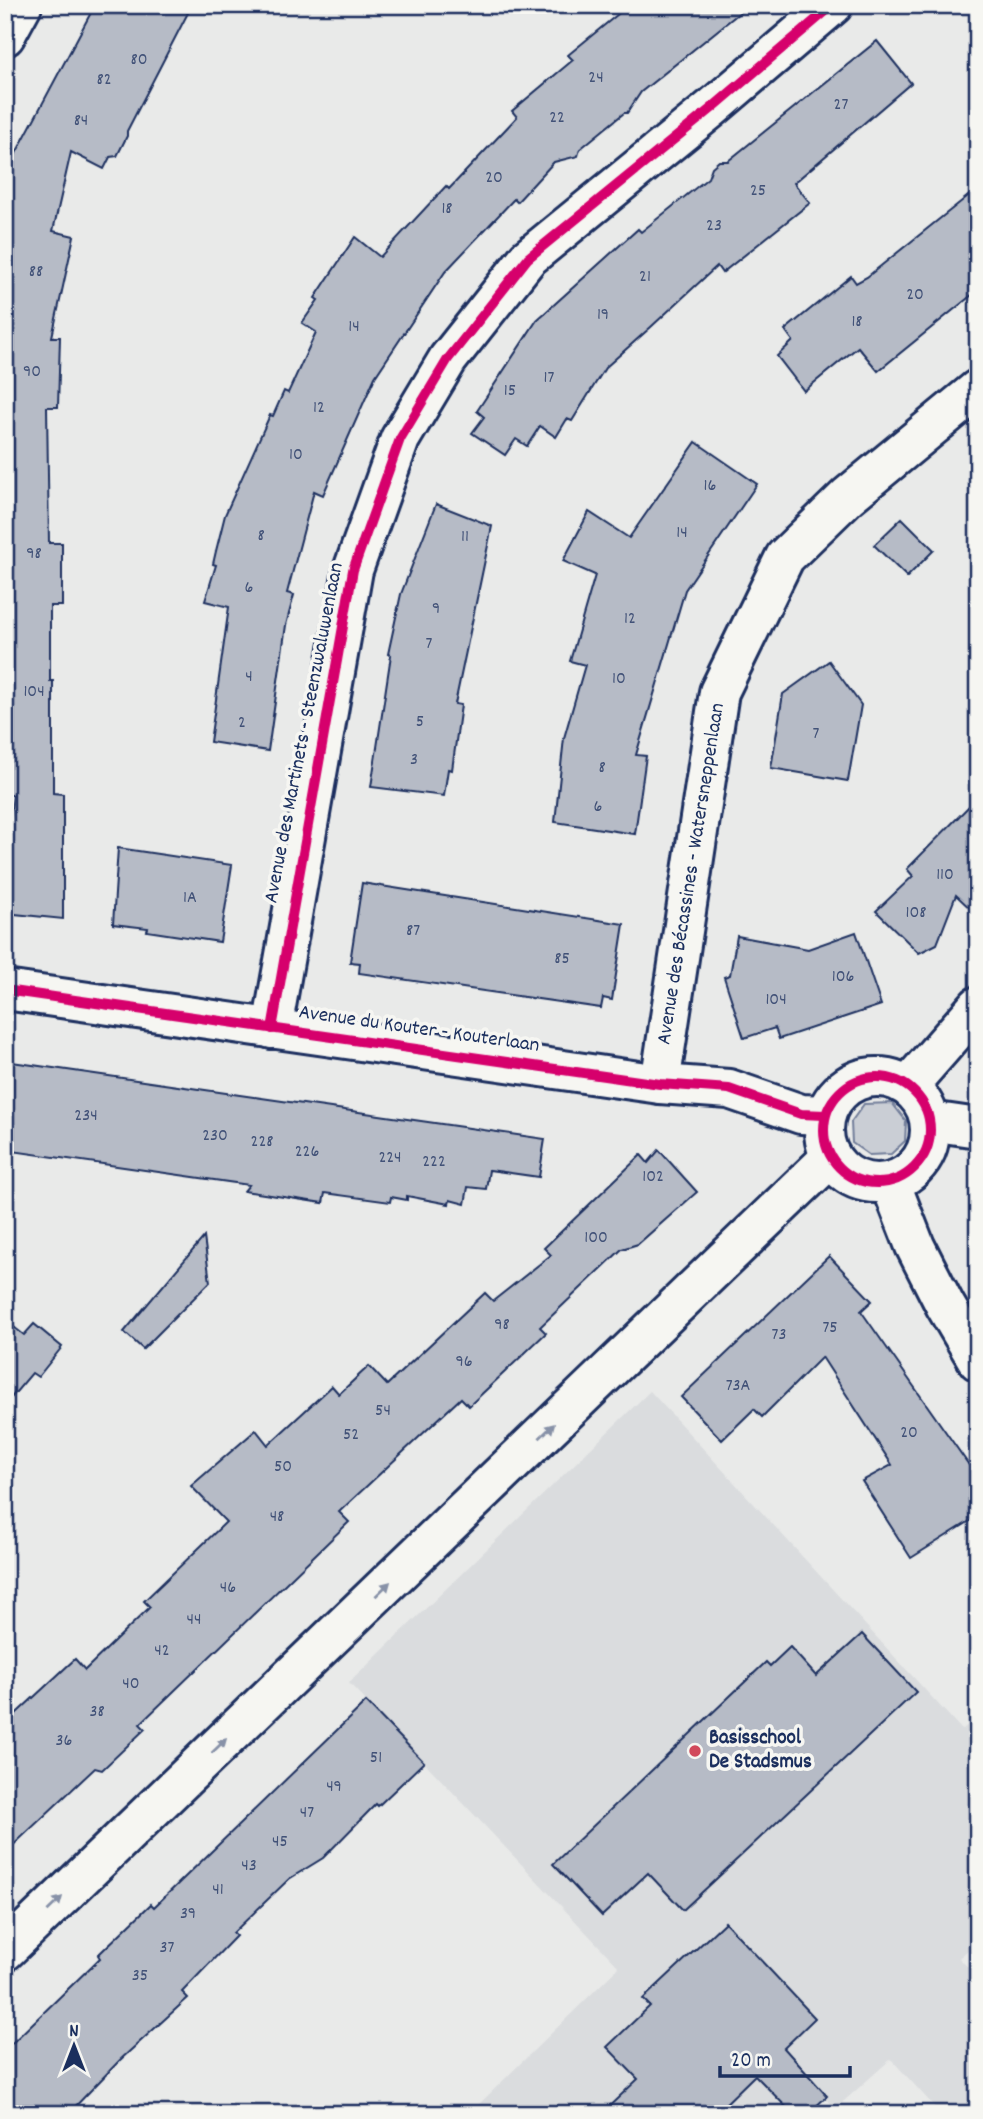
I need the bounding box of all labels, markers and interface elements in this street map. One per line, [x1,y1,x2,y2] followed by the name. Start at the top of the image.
[130,48,148,73] house number: 80
[588,66,604,91] house number: 24
[96,68,112,93] house number: 82
[834,93,848,118] house number: 27
[549,106,565,131] house number: 22
[74,109,88,134] house number: 84
[485,166,503,191] house number: 20
[750,179,766,204] house number: 25
[441,197,453,222] house number: 18
[706,214,722,239] house number: 23
[29,260,43,285] house number: 88
[639,265,651,290] house number: 21
[906,283,924,308] house number: 20
[597,303,609,328] house number: 19
[851,310,863,335] house number: 18
[348,315,360,340] house number: 14
[23,360,41,385] house number: 90
[544,366,555,391] house number: 17
[504,379,516,404] house number: 15
[313,396,325,421] house number: 12
[289,443,303,468] house number: 10
[704,474,716,499] house number: 16
[676,521,688,546] house number: 14
[257,524,265,549] house number: 8
[461,525,469,550] house number: 11
[26,542,42,567] house number: 98
[257,560,353,906] street label: Avenue des Martinets - Steenzwaluwenlaan
[245,576,253,601] house number: 6
[432,597,440,622] house number: 9
[624,607,636,632] house number: 12
[426,632,433,657] house number: 7
[245,665,253,690] house number: 4
[612,667,626,692] house number: 10
[23,680,45,705] house number: 104
[650,701,734,1047] street label: Avenue des Bécassines - Watersneppenlaan
[416,710,424,735] house number: 5
[238,711,246,736] house number: 2
[813,722,820,747] house number: 7
[410,748,418,773] house number: 3
[598,756,606,781] house number: 8
[594,795,602,820] house number: 6
[936,863,954,888] house number: 110
[183,886,197,911] house number: 1A
[906,901,926,926] house number: 108
[406,919,420,944] house number: 87
[554,947,570,972] house number: 85
[832,965,854,990] house number: 106
[765,988,787,1013] house number: 104
[297,998,541,1062] street label: Avenue du Kouter - Kouterlaan
[74,1104,98,1129] house number: 234
[202,1124,228,1149] house number: 230
[251,1130,273,1155] house number: 228
[295,1140,319,1165] house number: 226
[378,1146,402,1171] house number: 224
[422,1150,446,1175] house number: 222
[642,1165,664,1190] house number: 102
[584,1226,608,1251] house number: 100
[494,1313,510,1338] house number: 98
[822,1316,838,1341] house number: 75
[772,1323,786,1348] house number: 73
[455,1350,473,1375] house number: 96
[726,1374,751,1399] house number: 73A
[375,1399,391,1424] house number: 54
[900,1421,918,1446] house number: 20
[343,1423,359,1448] house number: 52
[538,1424,555,1440] one-way arrow
[274,1455,292,1480] house number: 50
[270,1505,284,1530] house number: 48
[220,1576,236,1601] house number: 46
[374,1581,391,1597] one-way arrow
[187,1608,201,1633] house number: 44
[154,1639,170,1664] house number: 42
[122,1672,140,1697] house number: 40
[89,1700,105,1725] house number: 38
[709,1724,812,1778] place label: Basisschool De Stadsmus
[56,1729,72,1754] house number: 36
[210,1739,227,1755] one-way arrow
[687,1743,703,1759] marker: Basisschool De Stadsmus
[370,1746,382,1771] house number: 51
[326,1775,342,1800] house number: 49
[300,1801,314,1826] house number: 47
[272,1830,288,1855] house number: 45
[241,1854,257,1879] house number: 43
[212,1878,224,1903] house number: 41
[46,1895,63,1912] one-way arrow
[180,1902,196,1927] house number: 39
[160,1936,175,1961] house number: 37
[132,1964,148,1989] house number: 35
[38,2010,108,2080] north arrow
[69,2019,79,2046] text: N
[720,2035,850,2079] scale bar
[731,2047,771,2077] text: 20 m

